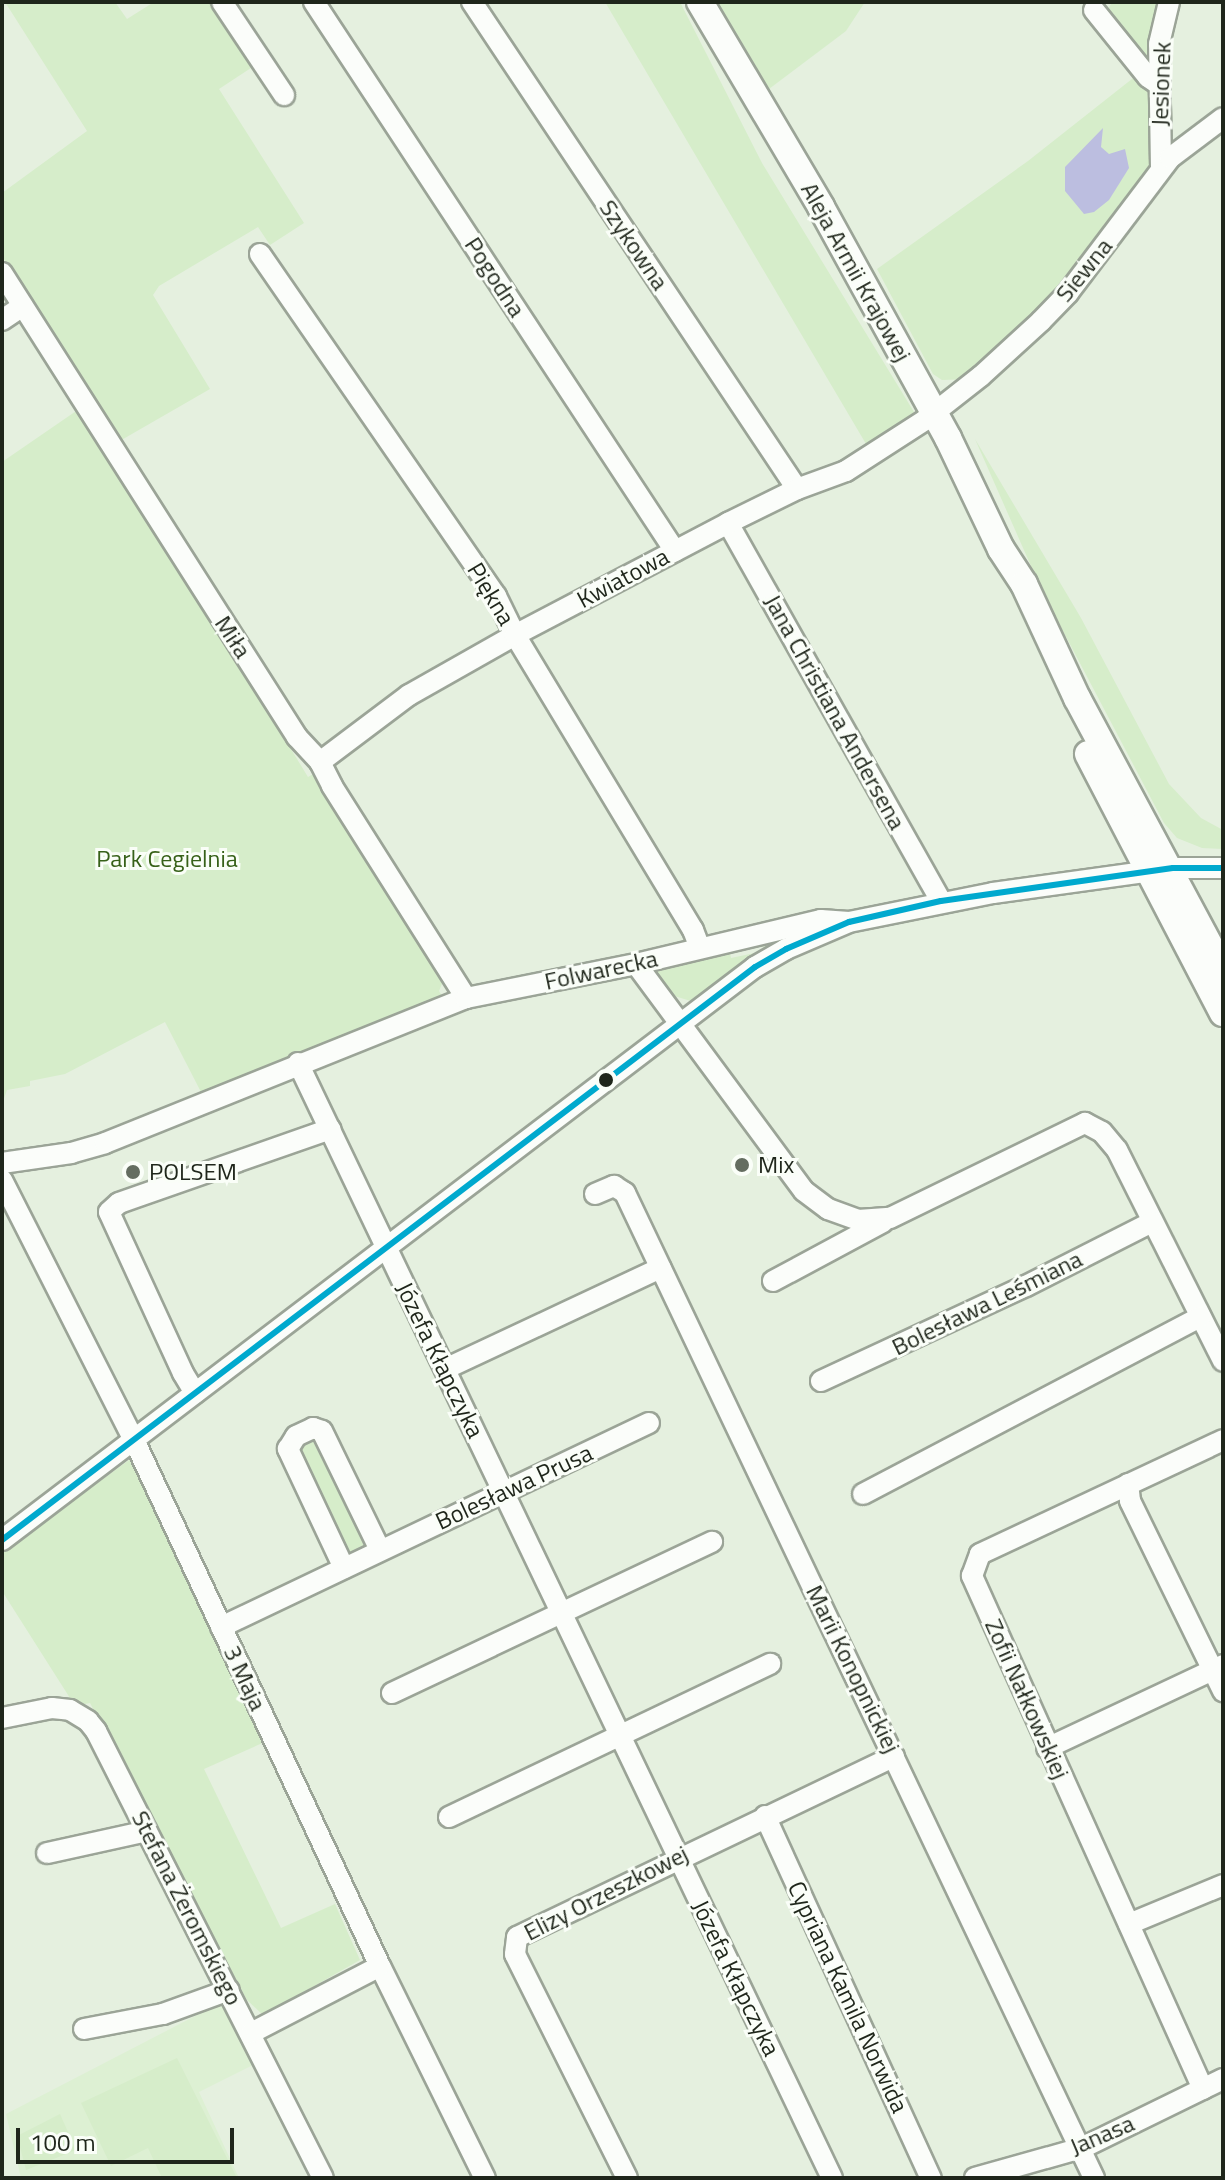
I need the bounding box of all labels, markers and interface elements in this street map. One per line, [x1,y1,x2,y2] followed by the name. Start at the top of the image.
[1145,41,1177,127] street label: Jesionek
[795,177,917,367] street label: Aleja Armii Krajowej
[593,195,675,295] street label: Szykowna
[459,232,531,322] street label: Pogodna
[1050,232,1118,308] street label: Siewna
[572,542,674,614] street label: Kwiatowa
[461,557,521,631] street label: Piękna
[758,589,912,835] street label: Jana Christiana Andersena
[209,610,257,664] street label: Miła
[96,845,238,873] park label: Park Cegielnia
[542,944,660,996] street label: Folwarecka
[598,1072,614,1088] unlabelled marker
[758,1151,794,1179] place label: Mix
[733,1156,751,1174] marker: Mix
[149,1158,237,1186] place label: POLSEM
[124,1163,142,1181] marker: POLSEM
[887,1244,1087,1362] street label: Bolesława Leśmiana
[390,1277,490,1443] street label: Józefa Kłapczyka
[431,1438,597,1536] street label: Bolesława Prusa
[800,1580,906,1758] street label: Marii Konopnickiej
[979,1615,1075,1783] street label: Zofii Nałkowskiej
[218,1641,272,1715] street label: 3 Maja
[126,1806,248,2010] street label: Stefana Żeromskiego
[519,1839,693,1947] street label: Elizy Orzeszkowej
[782,1877,914,2117] street label: Cypriana Kamila Norwida
[686,1895,786,2061] street label: Józefa Kłapczyka
[1066,2109,1138,2161] street label: Janasa
[20,2112,238,2162] scale bar
[30,2124,96,2160] text: 100 m

